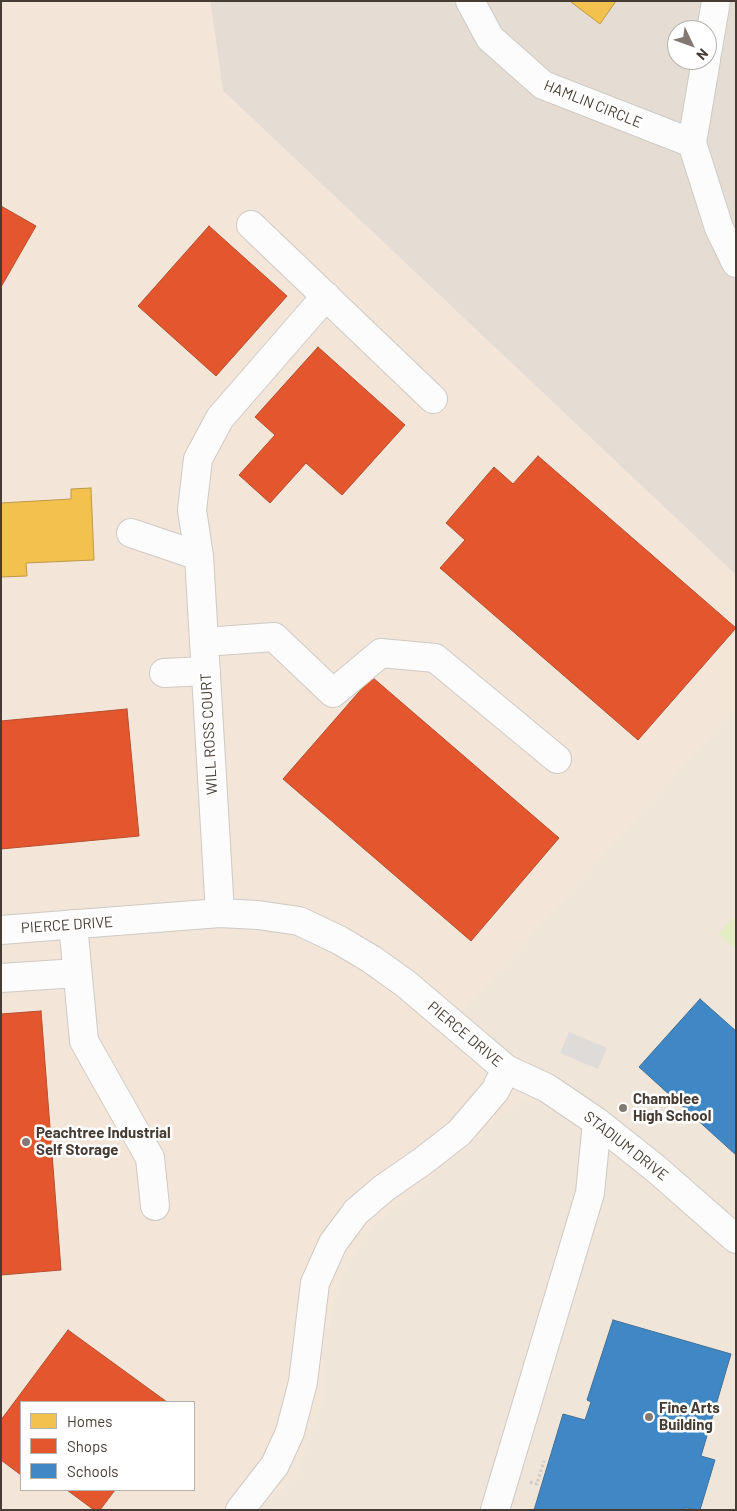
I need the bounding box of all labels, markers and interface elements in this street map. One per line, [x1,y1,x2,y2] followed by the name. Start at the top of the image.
[667,20,717,70] north arrow
[693,46,712,64] text: N
[541,76,645,132] street label: HAMLIN CIRCLE
[197,673,221,795] street label: WILL ROSS COURT
[20,913,114,937] street label: PIERCE DRIVE
[424,997,506,1071] street label: PIERCE DRIVE
[633,1090,711,1125] place label: Chamblee High School
[617,1102,629,1114] marker: Chamblee High School
[580,1108,672,1184] street label: STADIUM DRIVE
[36,1124,171,1159] place label: Peachtree Industrial Self Storage
[20,1136,32,1148] marker: Peachtree Industrial Self Storage
[659,1399,720,1434] place label: Fine Arts Building
[20,1401,195,1491] legend
[643,1411,655,1423] marker: Fine Arts Building
[67,1412,112,1430] text: Homes
[67,1437,107,1455] text: Shops
[67,1462,119,1480] text: Schools

